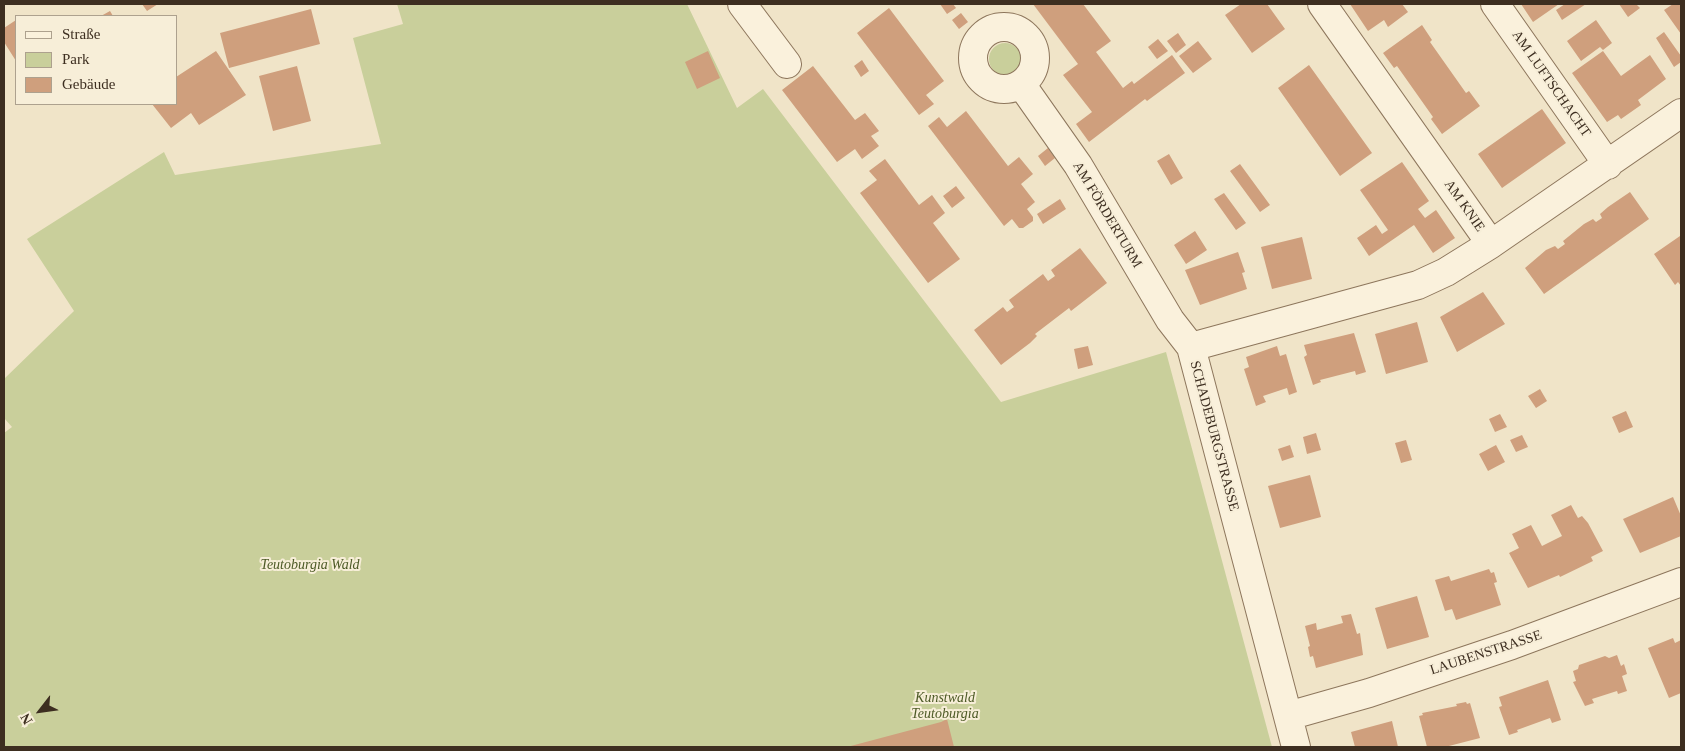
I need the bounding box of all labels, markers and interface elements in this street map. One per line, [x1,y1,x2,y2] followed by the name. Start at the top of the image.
[15,15,178,105] legend
[62,26,100,42] text: Straße
[1508,27,1594,141] street label: AM LUFTSCHACHT
[62,51,90,67] text: Park
[62,76,115,92] text: Gebäude
[1069,159,1145,271] street label: AM FÖRDERTURM
[1440,177,1488,235] street label: AM KNIE
[1186,359,1242,513] street label: SCHADEBURGSTRASSE
[260,557,360,573] park label: Teutoburgia Wald
[1428,627,1544,679] street label: LAUBENSTRASSE
[15,686,65,736] north arrow
[911,690,979,722] park label: Kunstwald Teutoburgia
[18,711,36,727] text: N

